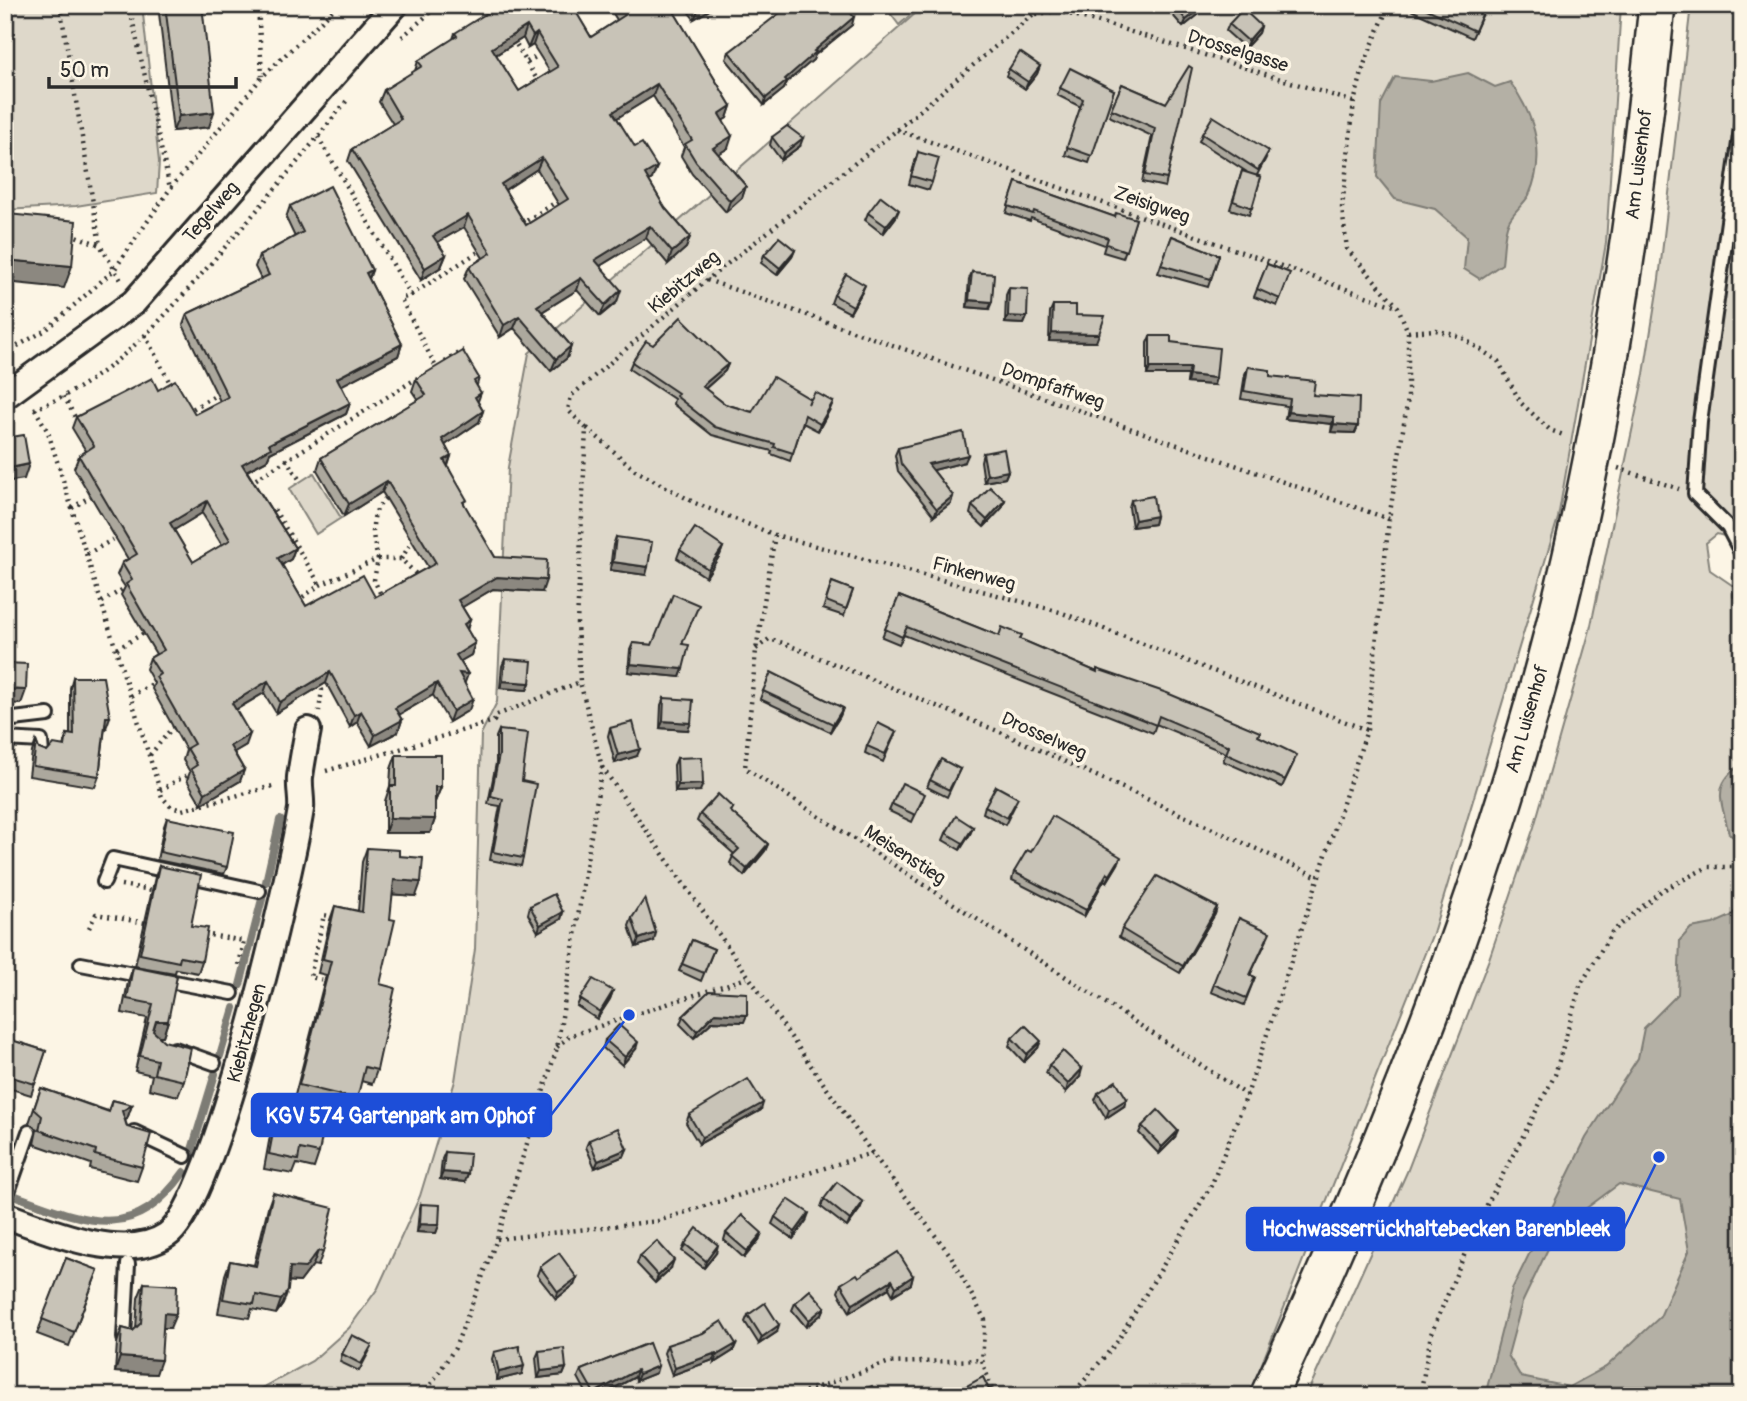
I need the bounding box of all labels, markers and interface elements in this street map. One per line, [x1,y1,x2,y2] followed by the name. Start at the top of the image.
[1185,24,1292,78] street label: Drosselgasse
[49,46,236,90] scale bar
[60,57,109,84] text: 50 m
[1620,107,1658,221] street label: Am Luisenhof
[178,176,244,248] street label: Tegelweg
[1111,181,1193,229] street label: Zeisigweg
[643,245,725,319] street label: Kiebitzweg
[998,357,1108,415] street label: Dompfaffweg
[930,551,1018,597] street label: Finkenweg
[1500,662,1554,776] street label: Am Luisenhof
[997,706,1091,766] street label: Drosselweg
[860,820,950,890] street label: Meisenstieg
[222,981,272,1085] street label: Kiebitzhegen
[252,1094,551,1136] callout: KGV 574 Gartenpark am Ophof
[266,1103,537,1130] text: KGV 574 Gartenpark am Ophof
[1247,1208,1624,1250] callout: Hochwasserrückhaltebecken Barenbleek
[1262,1216,1611,1243] text: Hochwasserrückhaltebecken Barenbleek

